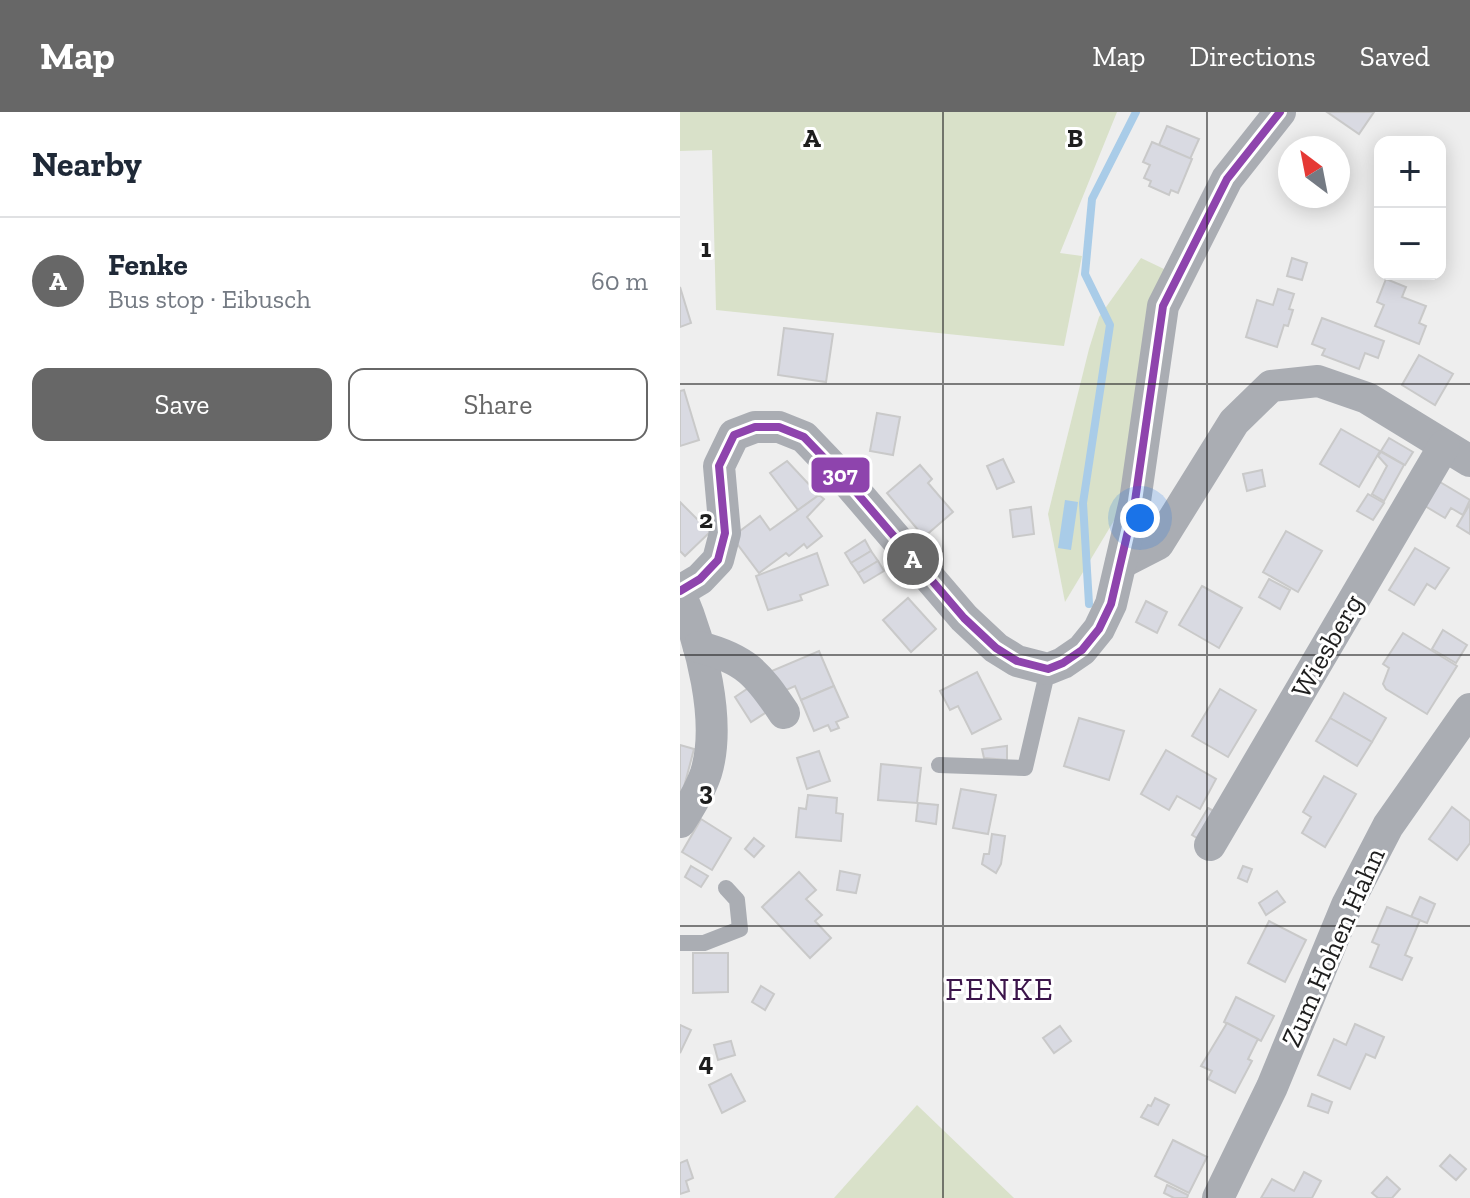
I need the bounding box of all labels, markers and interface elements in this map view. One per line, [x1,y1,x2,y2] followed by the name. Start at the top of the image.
[40,33,115,79] text: Map
[1092,40,1145,73] text: Map
[1189,40,1316,73] text: Directions
[1360,40,1430,73] text: Saved
[803,122,821,154] text: A
[1067,122,1083,154] text: B
[1278,136,1350,208] north arrow
[1374,136,1446,280] map controls
[1374,136,1446,208] button: +
[32,144,142,185] text: Nearby
[1374,208,1446,280] button: −
[701,232,712,264] text: 1
[108,247,188,283] text: Fenke
[49,265,67,297] text: A
[591,265,648,297] text: 60 m
[108,283,311,315] text: Bus stop · Eibusch
[32,368,332,441] button: Save
[348,368,648,441] button: Share
[810,456,871,494] line badge: 307
[822,461,858,488] text: 307
[1120,498,1160,538] your location
[699,503,713,535] text: 2
[887,529,939,589] pin: A
[1284,588,1370,704] street label: Wiesberg
[699,775,713,807] text: 3
[1274,842,1392,1052] street label: Zum Hohen Hahn
[945,970,1055,1008] district label: FENKE
[699,1046,714,1078] text: 4

